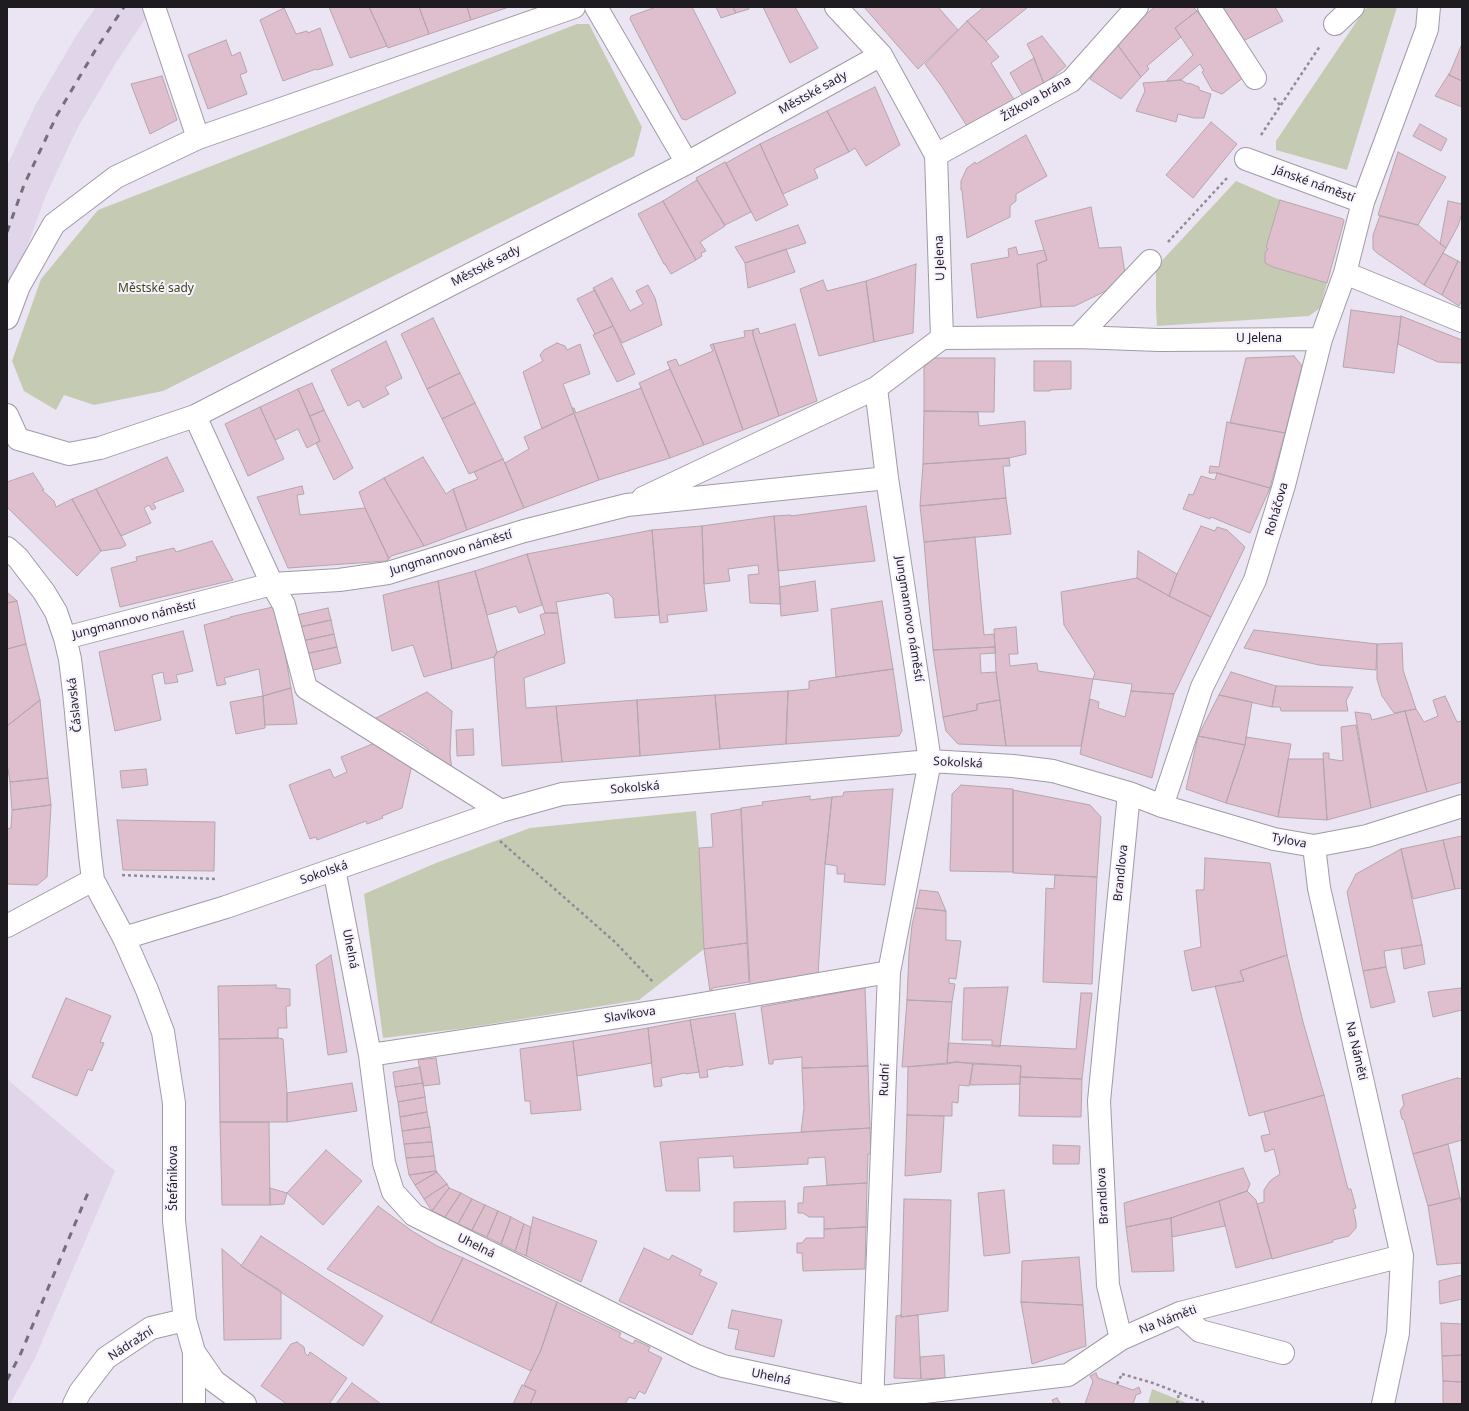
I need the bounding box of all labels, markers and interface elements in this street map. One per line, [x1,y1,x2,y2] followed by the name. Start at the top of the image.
[776,68,850,118] street label: Městské sady
[999,73,1073,125] street label: Žižkova brána
[1272,163,1356,205] street label: Jánské náměstí
[932,235,948,281] street label: U Jelena
[449,242,523,290] street label: Městské sady
[118,282,194,296] park label: Městské sady
[1236,332,1282,346] street label: U Jelena
[1263,481,1291,537] street label: Roháčova
[388,528,514,578] street label: Jungmannovo náměstí
[892,555,926,683] street label: Jungmannovo náměstí
[71,598,197,642] street label: Jungmannovo náměstí
[65,677,85,733] street label: Čáslavská
[933,755,983,771] street label: Sokolská
[610,779,660,797] street label: Sokolská
[1270,831,1308,851] street label: Tylova
[1111,844,1131,902] street label: Brandlova
[298,858,350,888] street label: Sokolská
[339,928,361,970] street label: Uhelná
[603,1004,657,1026] street label: Slavíkova
[1342,1020,1370,1082] street label: Na Náměti
[877,1063,893,1097] street label: Rudní
[167,1145,181,1211] street label: Štefánikova
[1094,1167,1112,1225] street label: Brandlova
[455,1231,497,1261] street label: Uhelná
[1137,1302,1199,1338] street label: Na Náměti
[106,1324,156,1364] street label: Nádražní
[750,1366,792,1388] street label: Uhelná

